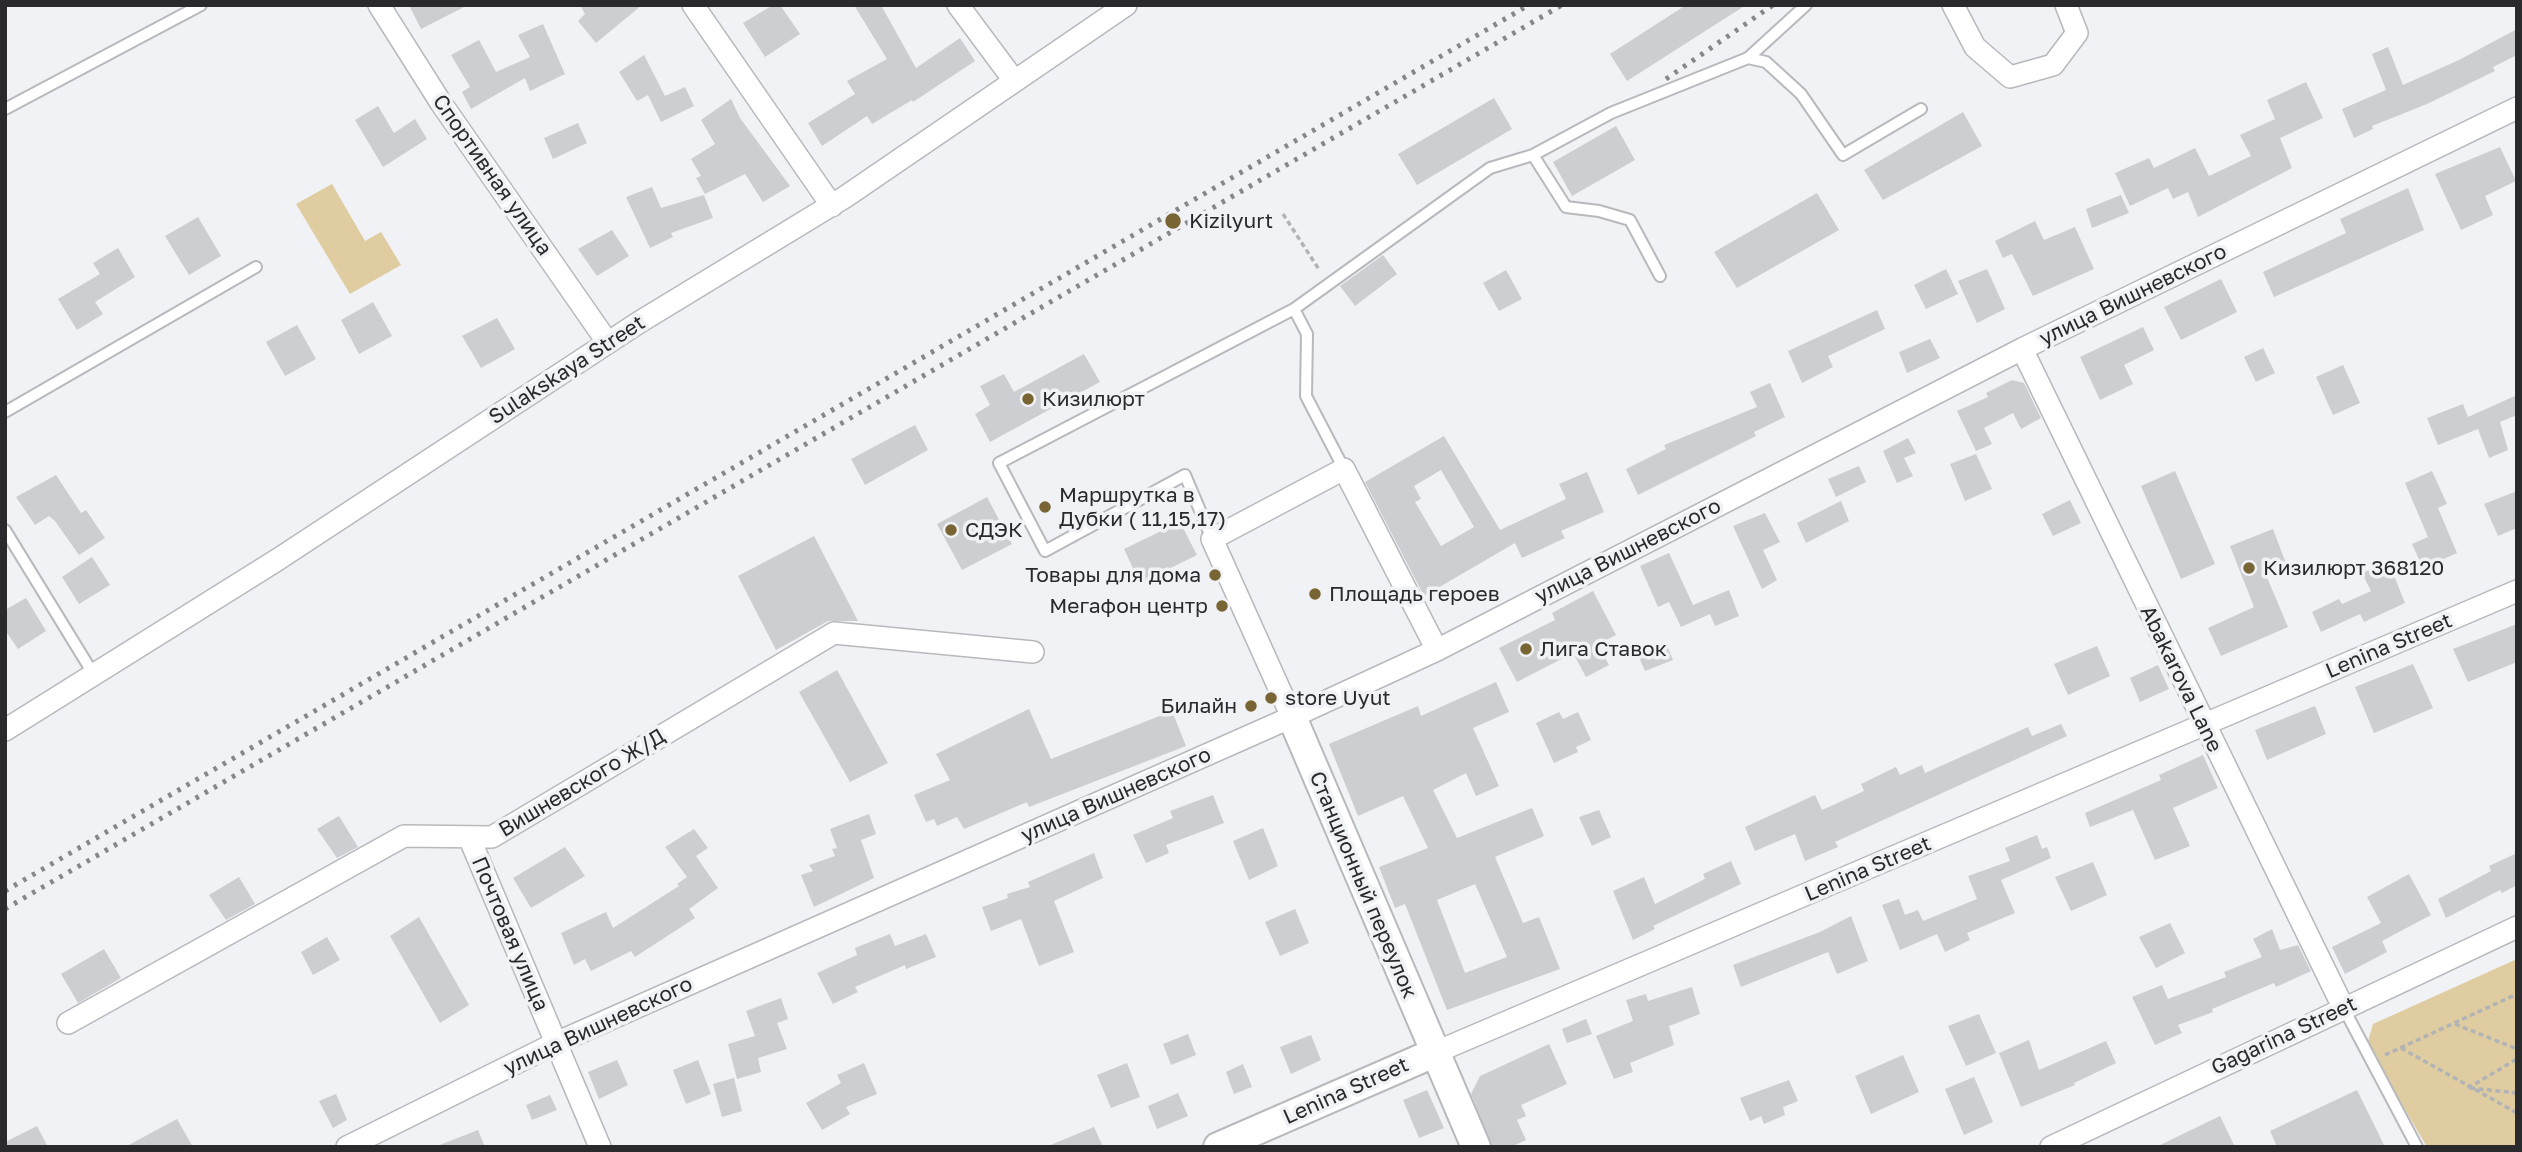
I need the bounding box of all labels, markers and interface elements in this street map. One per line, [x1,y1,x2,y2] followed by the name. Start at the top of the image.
[427,90,557,260] street label: Спортивная улица
[1189,208,1273,234] place label: Kizilyurt
[1163,211,1183,231] marker: Kizilyurt
[2035,239,2231,351] street label: улица Вишневского
[484,310,650,430] street label: Sulakskaya Street
[1042,386,1145,412] place label: Кизилюрт
[1020,391,1036,407] marker: Кизилюрт
[1059,482,1226,532] place label: Маршрутка в Дубки ( 11,15,17)
[1531,493,1725,609] street label: улица Вишневского
[1037,499,1053,515] marker: Маршрутка в Дубки ( 11,15,17)
[965,517,1023,543] place label: СДЭК
[943,522,959,538] marker: СДЭК
[2263,555,2444,581] place label: Кизилюрт 368120
[2241,560,2257,576] marker: Кизилюрт 368120
[1025,562,1201,588] place label: Товары для дома
[1207,567,1223,583] marker: Товары для дома
[1329,581,1500,607] place label: Площадь героев
[1307,586,1323,602] marker: Площадь героев
[1049,593,1208,619] place label: Мегафон центр
[1214,598,1230,614] marker: Мегафон центр
[2135,602,2227,756] street label: Abakarova Lane
[2322,608,2456,684] street label: Lenina Street
[1540,636,1667,662] place label: Лига Ставок
[1518,641,1534,657] marker: Лига Ставок
[1285,685,1391,711] place label: store Uyut
[1263,690,1279,706] marker: store Uyut
[1160,693,1237,719] place label: Билайн
[1243,698,1259,714] marker: Билайн
[494,723,670,843] street label: Вишневского Ж/Д
[1017,742,1215,848] street label: улица Вишневского
[1304,768,1422,1002] street label: Станционный переулок
[1801,831,1935,907] street label: Lenina Street
[466,853,554,1015] street label: Почтовая улица
[500,971,696,1081] street label: улица Вишневского
[2207,991,2361,1081] street label: Gagarina Street
[1279,1052,1413,1130] street label: Lenina Street

